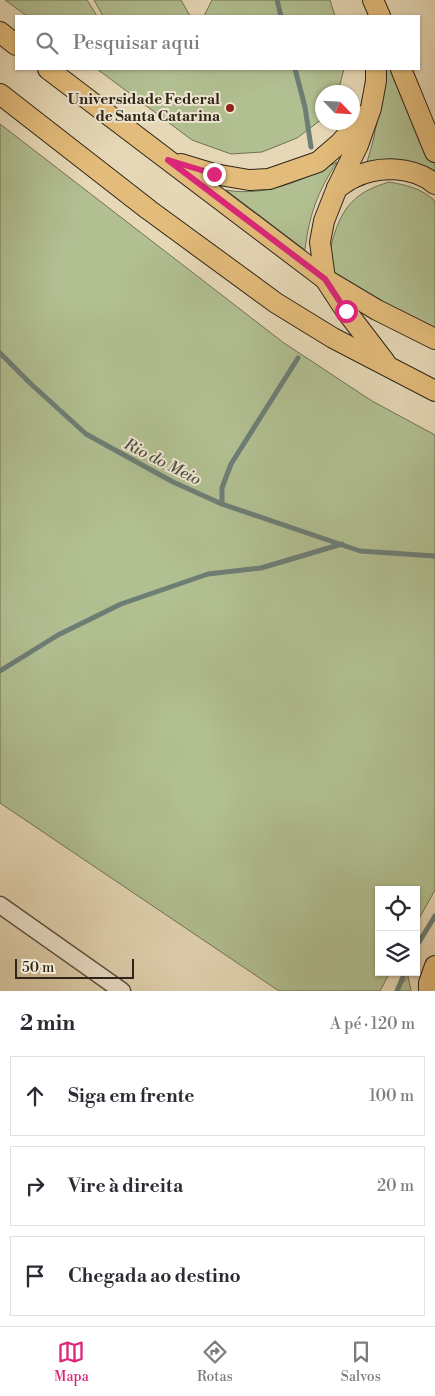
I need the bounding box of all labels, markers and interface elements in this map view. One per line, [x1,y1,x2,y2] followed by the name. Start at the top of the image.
[15,15,420,70] search box
[33,29,61,57] icon: search
[73,31,200,55] text: Pesquisar aqui
[315,85,360,130] north arrow
[67,90,221,126] place label: Universidade Federal de Santa Catarina
[224,102,236,114] marker: Universidade Federal de Santa Catarina
[203,163,226,186] route end
[335,300,358,323] route start
[120,434,204,490] water label: Rio do Meio
[375,886,420,976] map controls
[375,886,420,931] button: locate
[375,931,420,976] button: layers
[15,956,134,979] scale bar
[22,959,54,977] text: 50 m
[20,1011,75,1037] text: 2 min
[330,1014,415,1034] text: A pé · 120 m
[21,1082,49,1110] icon: ahead
[68,1084,195,1108] text: Siga em frente
[369,1086,414,1106] text: 100 m
[21,1172,49,1200] icon: right
[68,1174,183,1198] text: Vire à direita
[377,1176,414,1196] text: 20 m
[21,1262,49,1290] icon: arrive
[68,1264,241,1288] text: Chegada ao destino
[54,1338,89,1386] tab: Mapa
[197,1338,233,1386] tab: Rotas
[341,1338,381,1386] tab: Salvos

